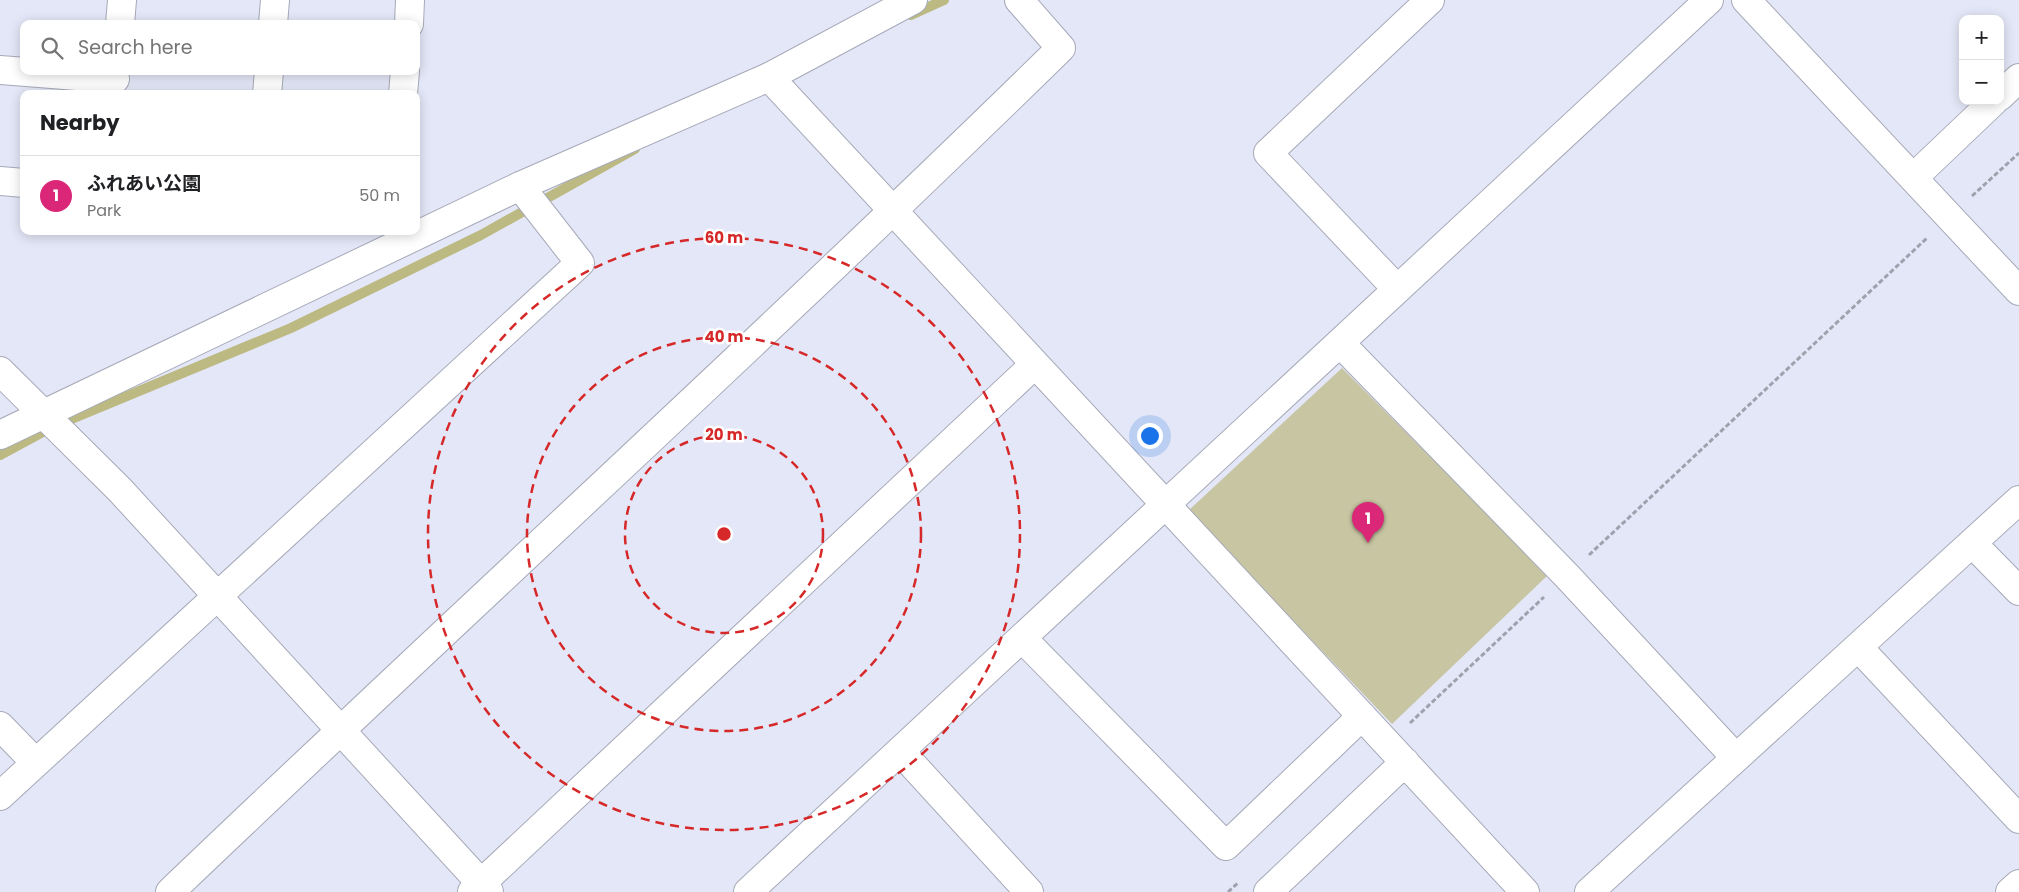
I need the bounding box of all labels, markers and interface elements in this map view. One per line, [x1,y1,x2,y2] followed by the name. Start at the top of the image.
[1959,15,2004,105] map controls
[1959,15,2004,60] button: +
[20,20,420,75] search box
[38,34,66,62] icon: search
[78,34,192,61] text: Search here
[1959,60,2004,105] button: −
[40,108,120,137] text: Nearby
[87,170,201,197] text: ふれあい公園
[53,184,59,207] text: 1
[359,184,400,207] text: 50 m
[87,199,121,222] text: Park
[705,227,743,248] text: 60 m
[704,326,744,347] text: 40 m
[1137,423,1163,449] your location
[705,424,743,445] text: 20 m
[1352,502,1384,543] pin: 1
[715,525,733,543] centre of rings

